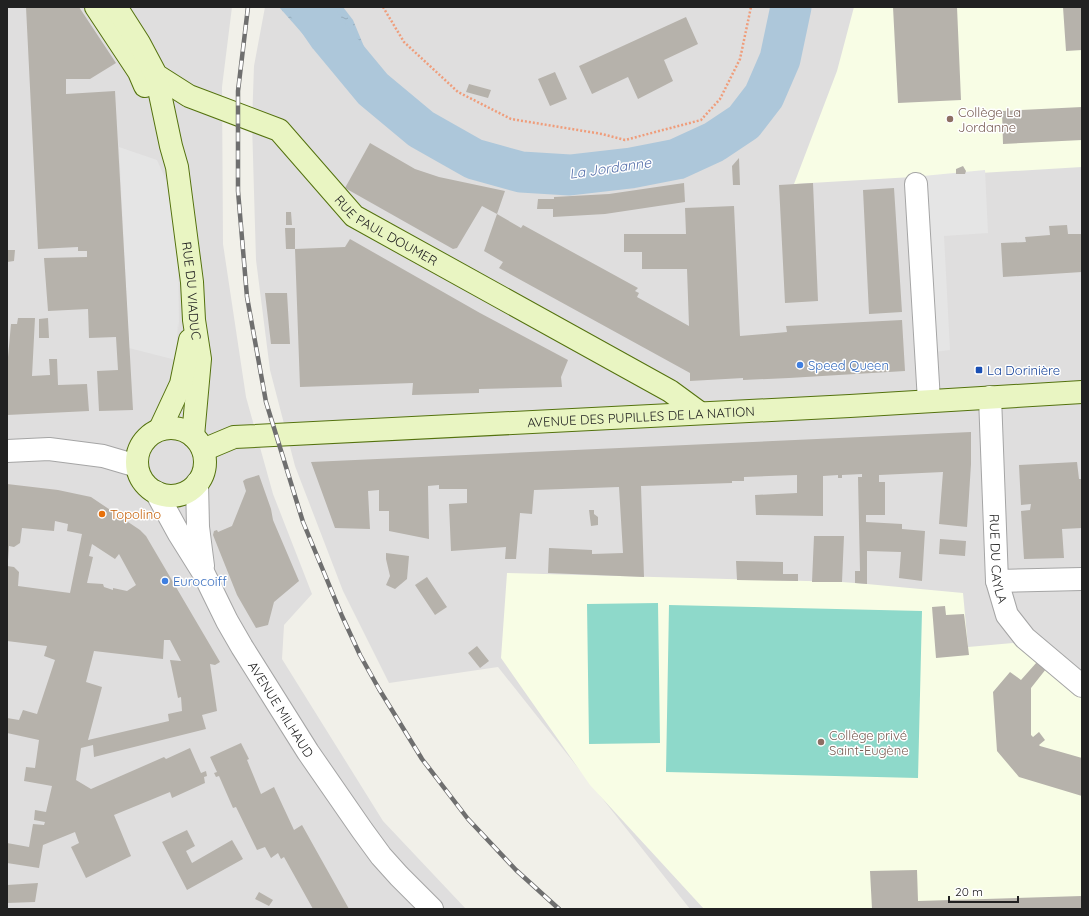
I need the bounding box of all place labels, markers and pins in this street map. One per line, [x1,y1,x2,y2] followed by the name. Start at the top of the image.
[958,104,1021,135] place label: Collège La Jordanne
[945,114,955,124] marker: Collège La Jordanne
[808,357,889,373] place label: Speed Queen
[795,360,805,370] marker: Speed Queen
[987,362,1060,378] place label: La Dorinière
[974,365,984,375] marker: La Dorinière
[110,506,161,522] place label: Topolino
[97,509,107,519] marker: Topolino
[173,573,228,589] place label: Eurocoiff
[160,576,170,586] marker: Eurocoiff
[829,727,909,758] place label: Collège privé Saint-Eugène
[816,737,826,747] marker: Collège privé Saint-Eugène

